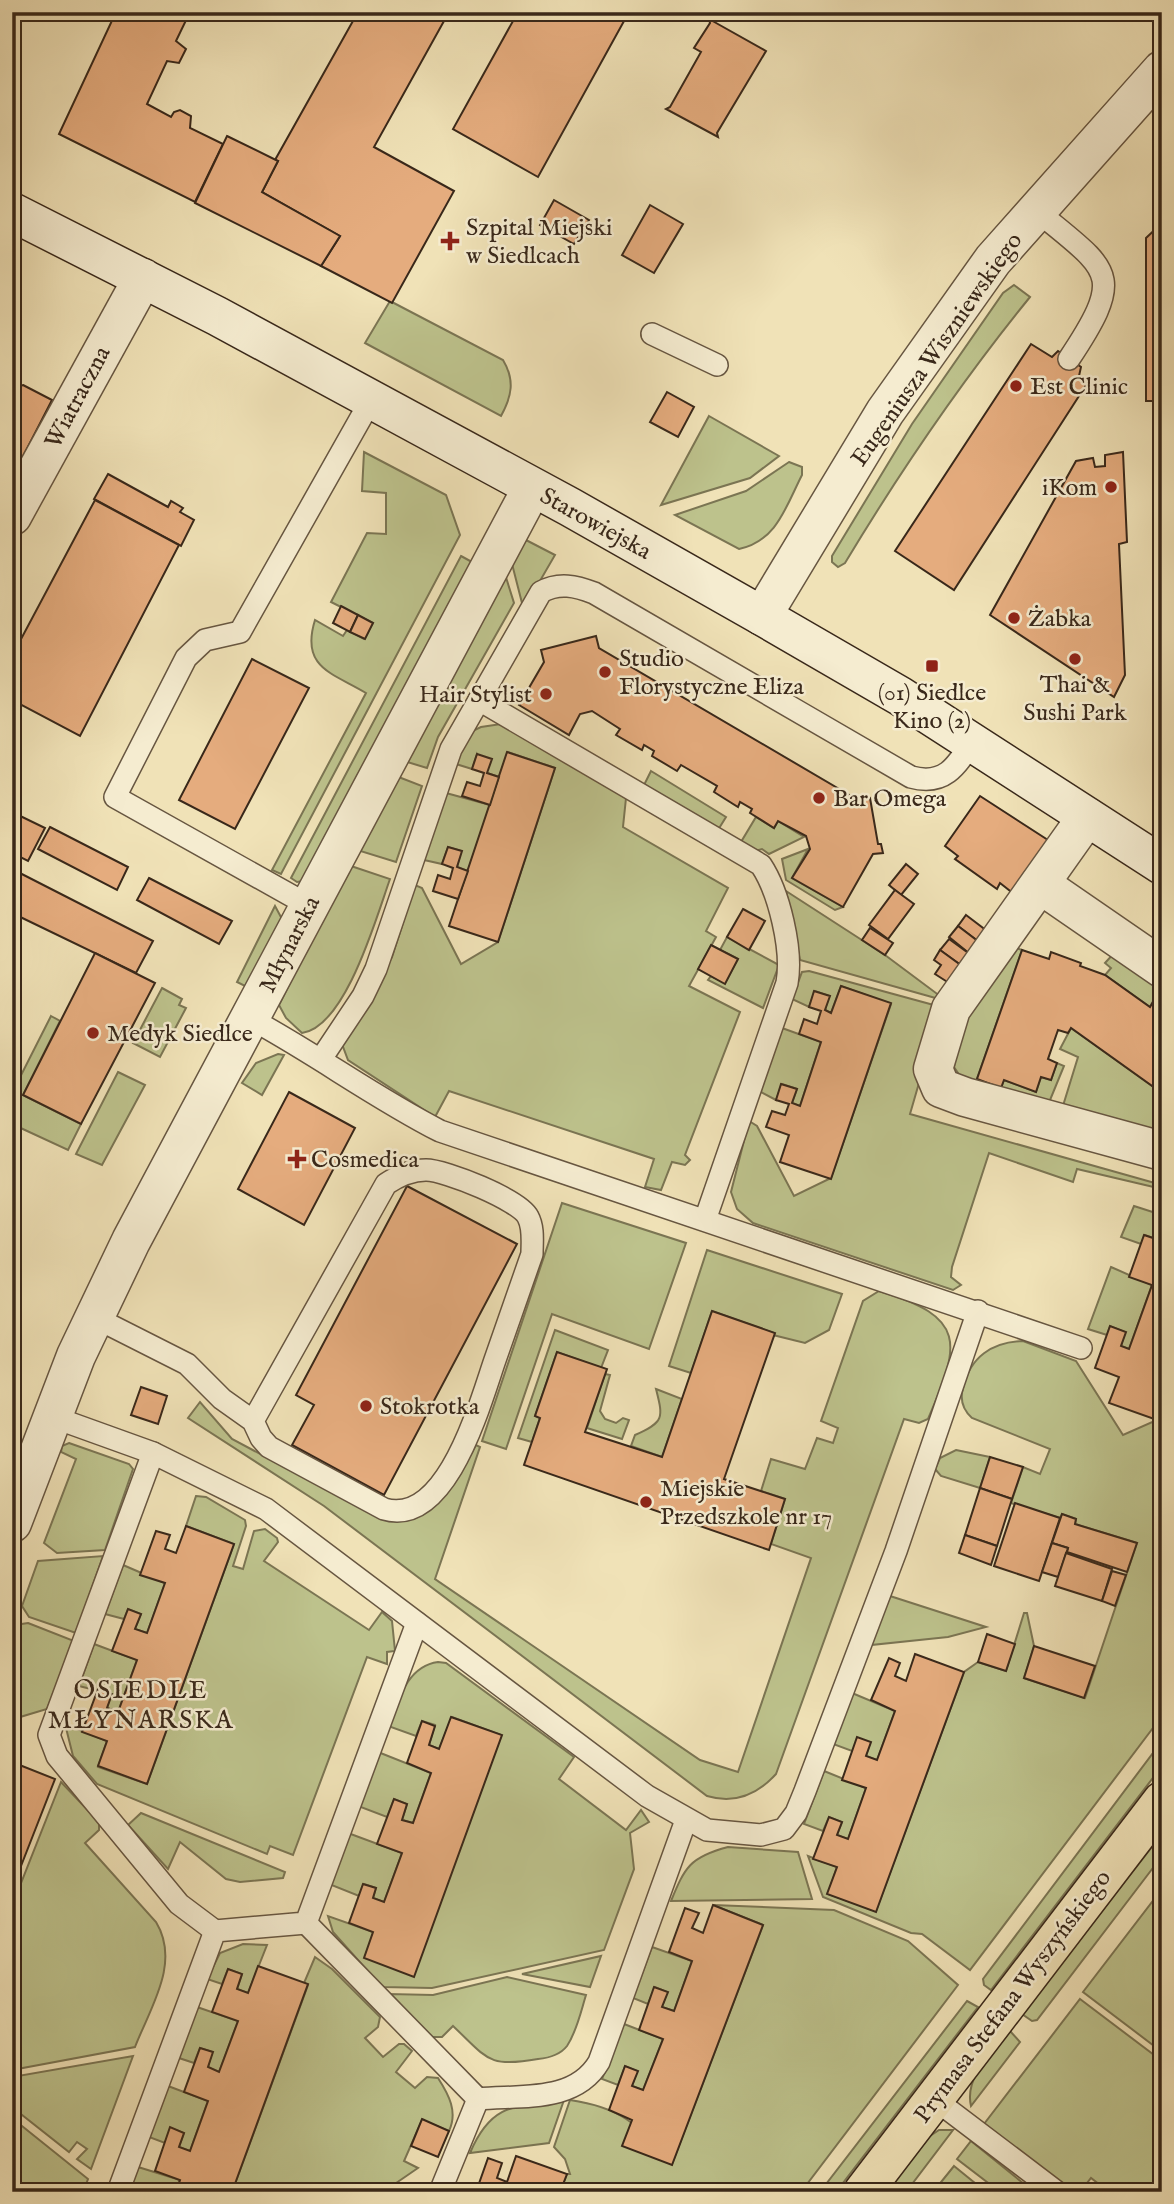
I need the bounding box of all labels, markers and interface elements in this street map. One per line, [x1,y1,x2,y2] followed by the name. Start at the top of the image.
[466,213,612,272] place label: Szpital Miejski w Siedlcach
[845,227,1030,473] street label: Eugeniusza Wiszniewskiego
[440,231,460,251] marker: Szpital Miejski w Siedlcach
[38,341,119,454] street label: Wiatraczna
[1030,372,1128,403] place label: Est Clinic
[1008,378,1024,394] marker: Est Clinic
[1042,473,1097,504] place label: iKom
[1103,479,1119,495] marker: iKom
[534,481,657,568] street label: Starowiejska
[1028,604,1092,635] place label: Żabka
[1006,610,1022,626] marker: Żabka
[619,644,805,703] place label: Studio Florystyczne Eliza
[1067,651,1083,667] marker: Thai & Sushi Park
[924,658,940,674] marker: (01) Siedlce Kino (2)
[597,664,613,680] marker: Studio Florystyczne Eliza
[1023,670,1127,729] place label: Thai & Sushi Park
[878,678,986,737] place label: (01) Siedlce Kino (2)
[419,680,532,711] place label: Hair Stylist
[538,686,554,702] marker: Hair Stylist
[833,784,947,815] place label: Bar Omega
[811,790,827,806] marker: Bar Omega
[253,890,328,998] street label: Młynarska
[107,1019,253,1050] place label: Medyk Siedlce
[85,1025,101,1041] marker: Medyk Siedlce
[311,1145,419,1176] place label: Cosmedica
[289,1151,305,1167] marker: Cosmedica
[380,1392,480,1423] place label: Stokrotka
[358,1398,374,1414] marker: Stokrotka
[660,1474,832,1533] place label: Miejskie Przedszkole nr 17
[638,1494,654,1510] marker: Miejskie Przedszkole nr 17
[47,1674,235,1737] district label: OSIEDLE MŁYNARSKA
[908,1864,1119,2130] street label: Prymasa Stefana Wyszyńskiego

